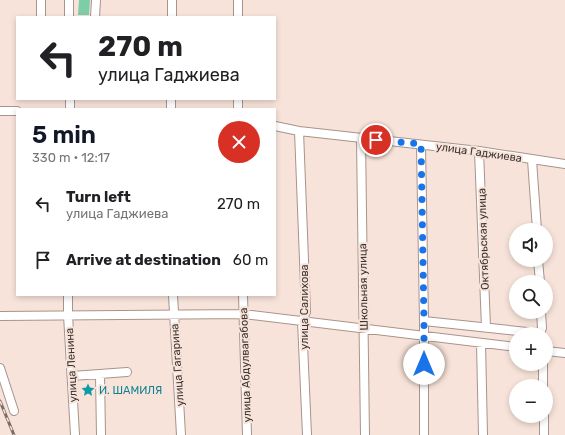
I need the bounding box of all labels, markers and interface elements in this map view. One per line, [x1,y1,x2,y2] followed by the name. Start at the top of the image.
[98,30,183,63] text: 270 m
[32,32,84,84] icon: left
[98,64,240,86] text: улица Гаджиева
[32,121,96,149] text: 5 min
[218,121,260,163] button: close
[359,123,393,157] pin
[365,129,387,151] icon: arrive
[435,140,523,165] street label: улица Гаджиева
[32,150,110,165] text: 330 m · 12:17
[66,188,131,206] text: Turn left
[475,188,492,290] street label: Октябрьская улица
[32,193,54,215] icon: left
[217,195,260,213] text: 270 m
[66,206,168,221] text: улица Гаджиева
[509,223,553,423] map controls
[509,223,553,267] button: sound
[356,243,371,331] street label: Школьная улица
[32,249,54,271] icon: arrive
[66,251,221,269] text: Arrive at destination
[233,251,268,269] text: 60 m
[298,264,311,350] street label: улица Салихова
[509,275,553,319] button: search
[237,307,254,423] street label: улица Абдулвагабова
[168,323,187,407] street label: улица Гагарина
[63,327,80,402] street label: улица Ленина
[509,327,553,371] button: +
[403,343,445,385] position arrow
[509,379,553,423] button: −
[80,382,96,398] place icon: И. ШАМИЛЯ
[99,384,162,397] place label: И. ШАМИЛЯ

